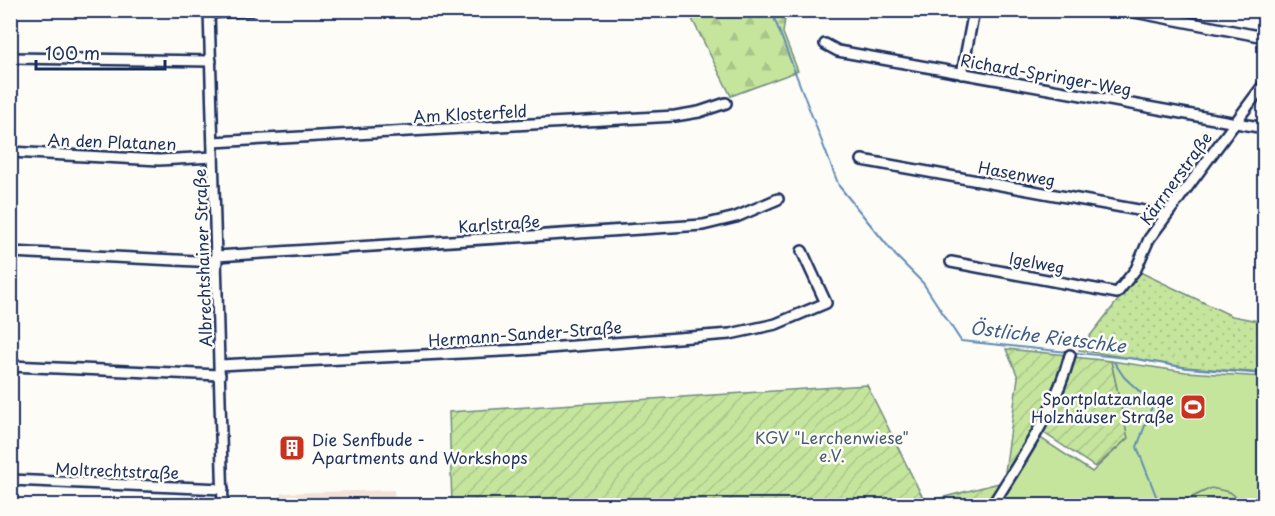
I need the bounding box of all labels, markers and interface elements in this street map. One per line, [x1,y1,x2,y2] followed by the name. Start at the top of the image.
[36,33,165,71] scale bar
[45,39,100,66] text: 100 m
[959,47,1133,101] street label: Richard-Springer-Weg
[413,98,527,128] street label: Am Klosterfeld
[47,127,177,155] street label: An den Platanen
[1133,127,1217,229] street label: Kärrnerstraße
[976,154,1058,192] street label: Hasenweg
[187,168,217,348] street label: Albrechtshainer Straße
[457,208,541,238] street label: Karlstraße
[1007,245,1067,279] street label: Igelweg
[969,313,1129,359] water label: Östliche Rietschke
[427,314,623,352] street label: Hermann-Sander-Straße
[1031,386,1174,428] place label: Sportplatzanlage Holzhäuser Straße
[1178,392,1208,422] sports icon: Sportplatzanlage Holzhäuser Straße
[755,425,909,467] park label: KGV "Lerchenwiese" e.V.
[312,427,528,469] place label: Die Senfbude - Apartments and Workshops
[277,433,307,463] building icon: Die Senfbude - Apartments and Workshops
[55,456,179,484] street label: Moltrechtstraße

